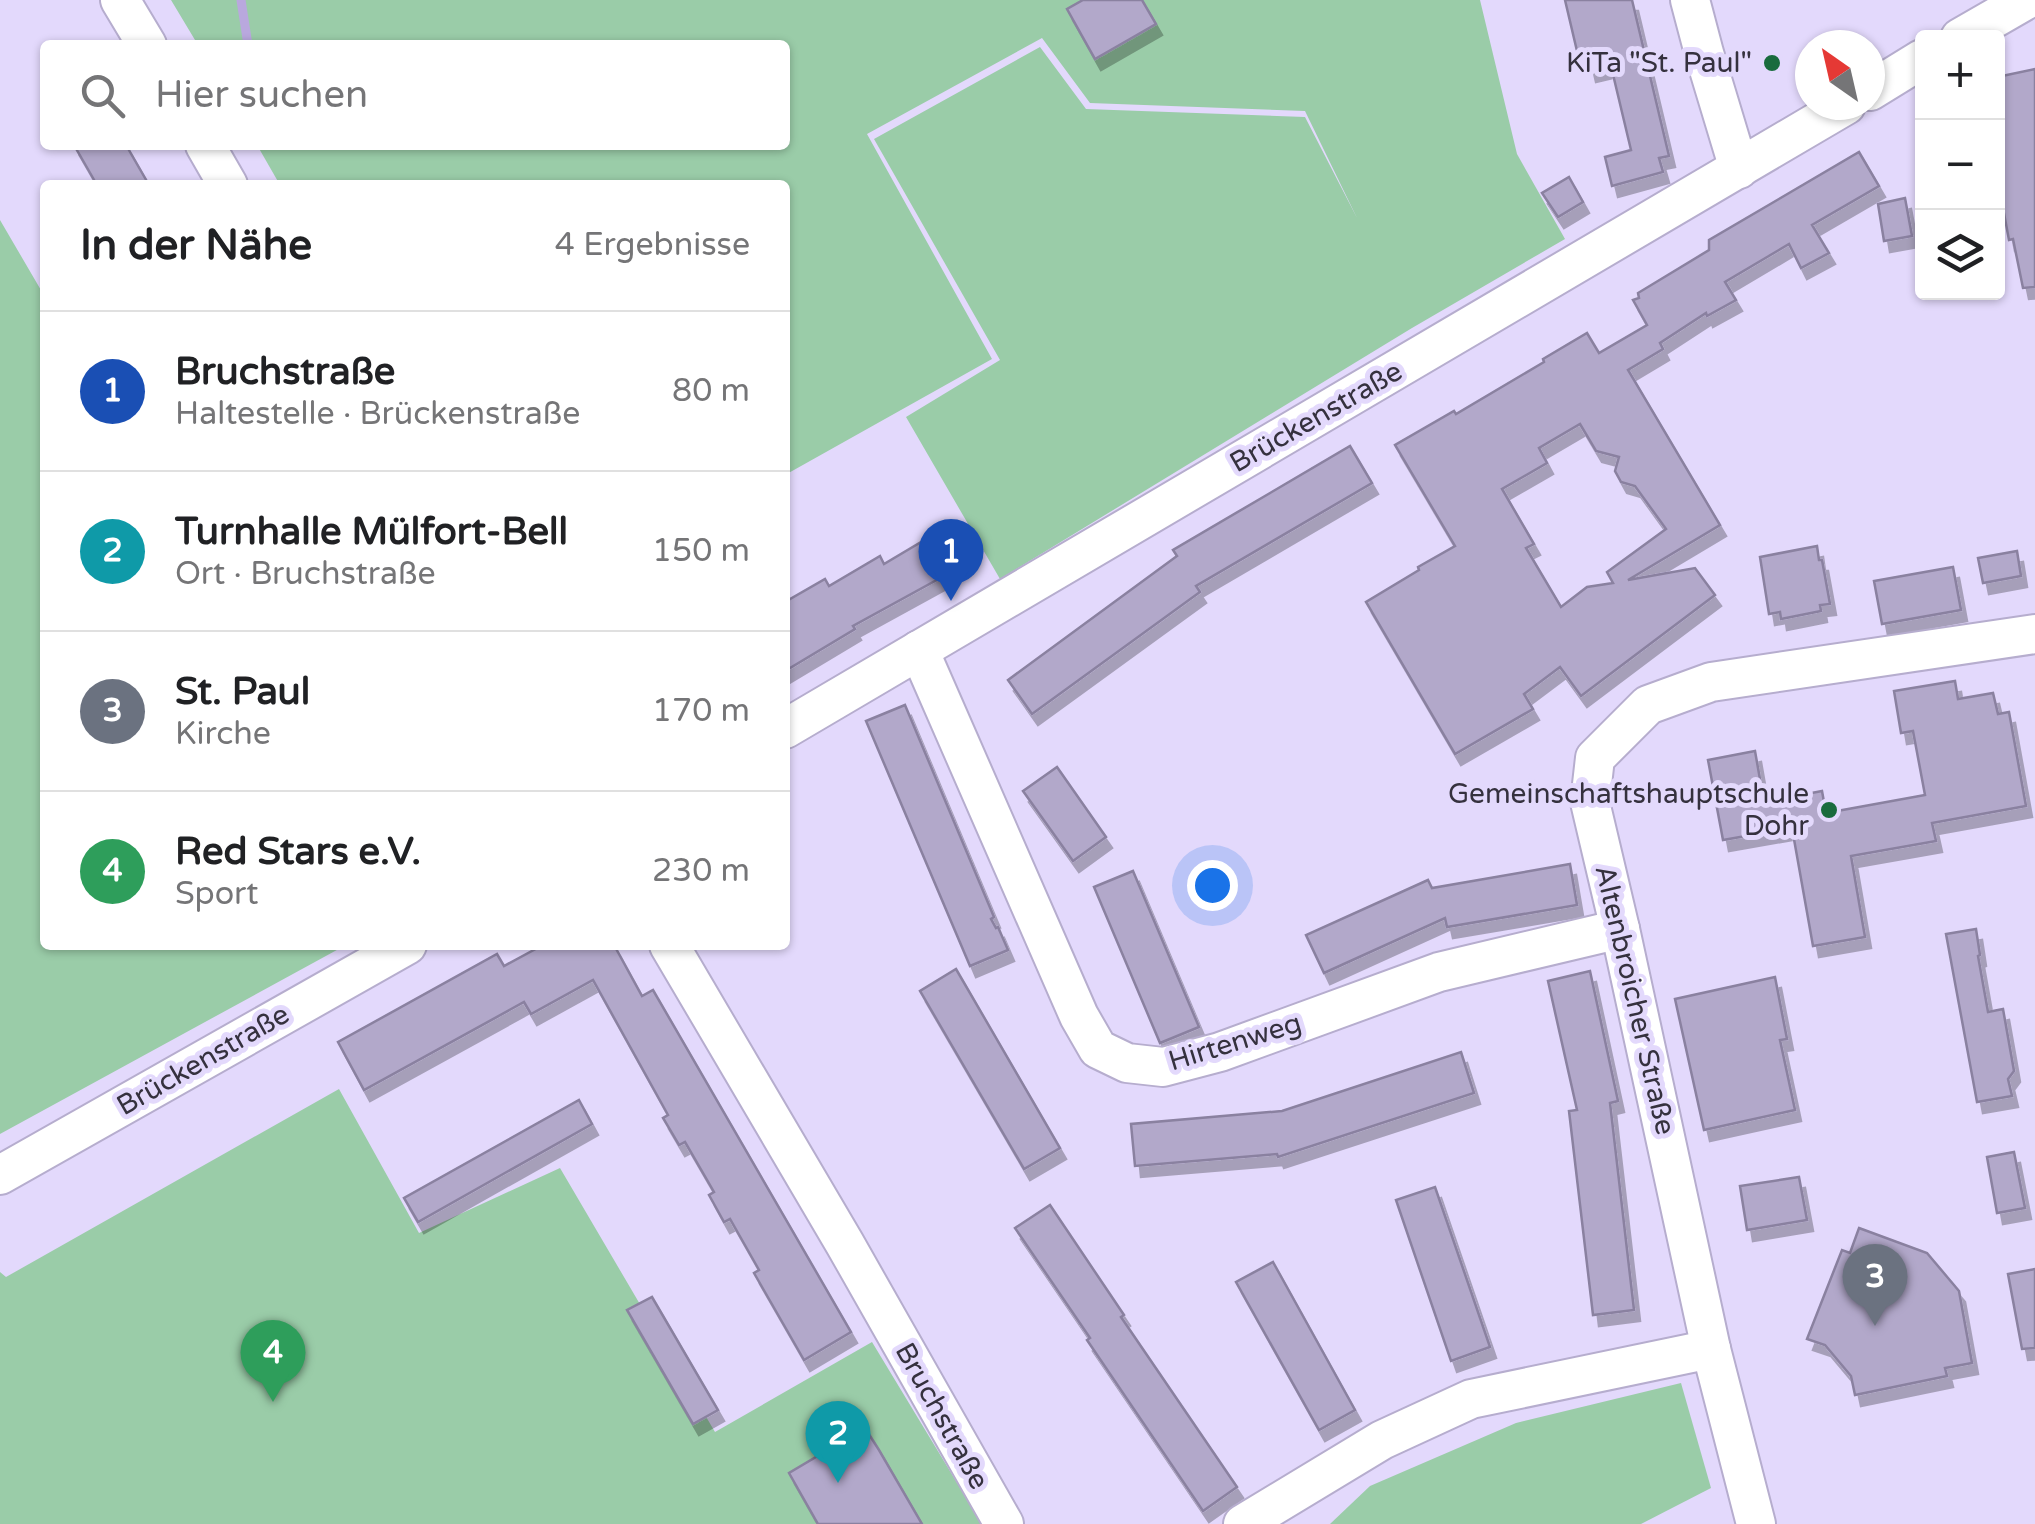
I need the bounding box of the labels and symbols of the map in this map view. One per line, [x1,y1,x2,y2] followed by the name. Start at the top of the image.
[1795,30,1885,120] north arrow
[1566,46,1752,80] place label: KiTa "St. Paul"
[1761,52,1783,74] marker: KiTa "St. Paul"
[1224,354,1408,480] street label: Brückenstraße
[918,518,984,601] pin: 1
[1448,777,1809,843] place label: Gemeinschaftshauptschule Dohr
[1818,799,1840,821] marker: Gemeinschaftshauptschule Dohr
[1187,860,1238,911] your location
[1587,862,1683,1138] street label: Altenbroicher Straße
[111,997,295,1123] street label: Brückenstraße
[1164,1006,1306,1078] street label: Hirtenweg
[1842,1244,1908,1326] pin: 3
[240,1320,306,1402] pin: 4
[888,1337,996,1495] street label: Bruchstraße
[806,1400,870,1483] pin: 2

